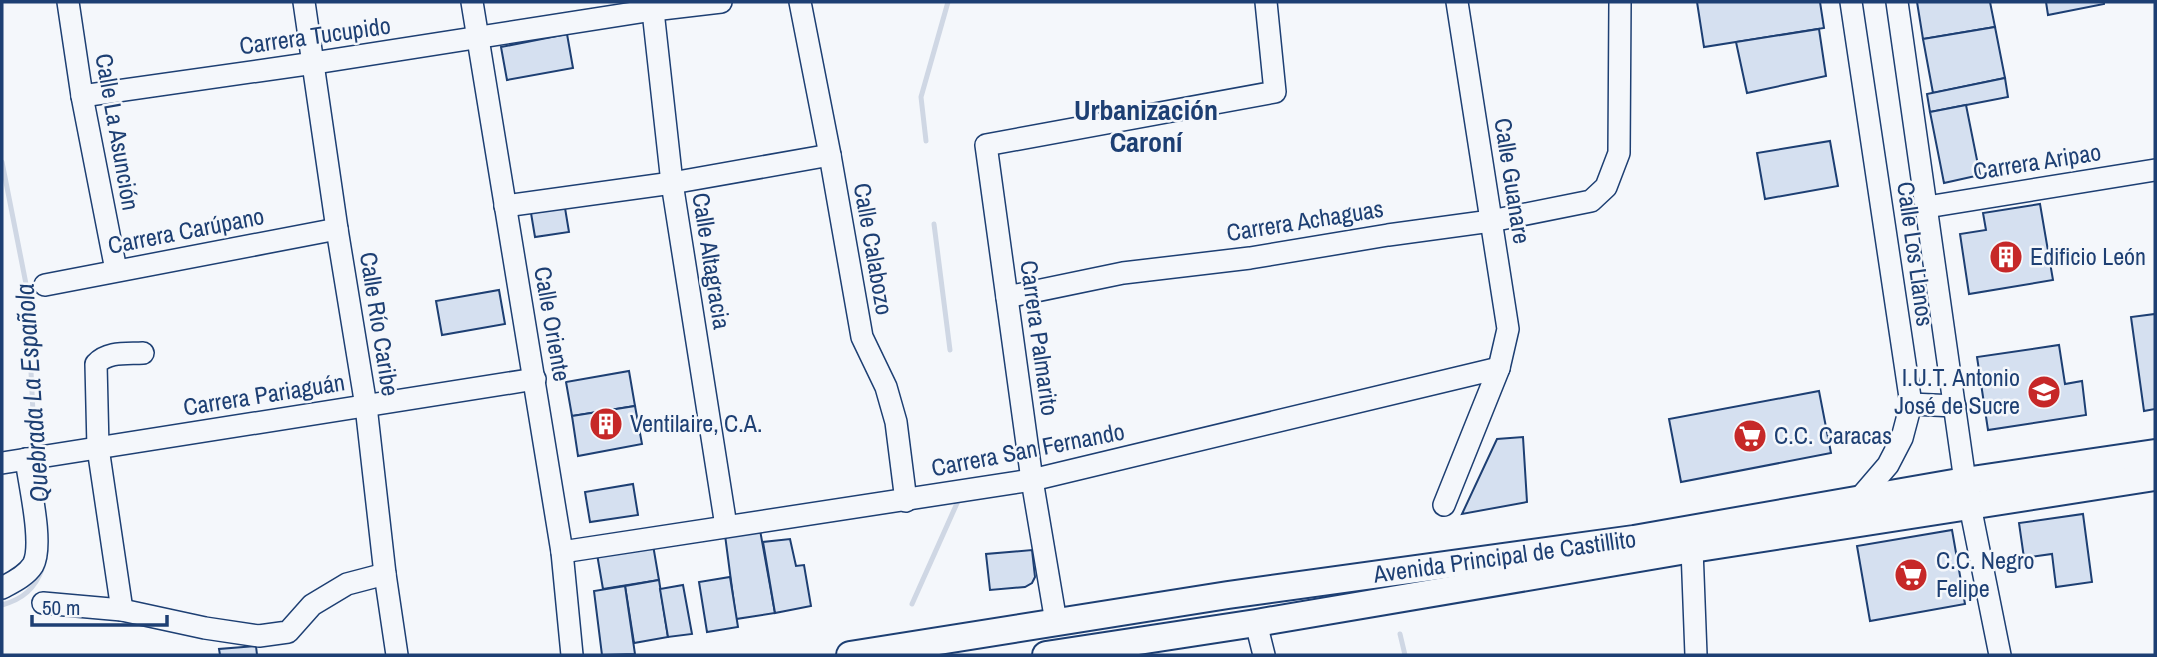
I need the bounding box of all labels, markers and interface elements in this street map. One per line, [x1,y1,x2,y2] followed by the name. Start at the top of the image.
[237,9,392,61] street label: Carrera Tucupido
[88,51,148,213] street label: Calle La Asunción
[1074,91,1218,161] district label: Urbanización Caroní
[1487,116,1539,246] street label: Calle Guanare
[1971,135,2103,187] street label: Carrera Aripao
[847,180,901,317] street label: Calle Calabozo
[1890,180,1942,328] street label: Calle Los Llanos
[685,190,739,331] street label: Calle Altagracia
[1224,192,1386,248] street label: Carrera Achaguas
[105,199,267,261] street label: Carrera Carúpano
[1987,238,2025,276] building icon: Edificio León
[2030,240,2146,272] place label: Edificio León
[353,250,407,398] street label: Calle Río Caribe
[1013,258,1067,418] street label: Carrera Palmarito
[527,264,579,384] street label: Calle Oriente
[6,282,57,504] water label: Quebrada La Española
[1894,361,2020,421] place label: I.U.T. Antonio José de Sucre
[181,365,347,423] street label: Carrera Pariaguán
[2025,373,2063,411] school or university icon: I.U.T. Antonio José de Sucre
[587,405,625,443] building icon: Ventilaire, C.A.
[630,407,762,439] place label: Ventilaire, C.A.
[929,415,1127,483] street label: Carrera San Fernando
[1731,417,1769,455] supermarket icon: C.C. Caracas
[1774,419,1892,451] place label: C.C. Caracas
[1370,522,1638,590] street label: Avenida Principal de Castillito
[1936,544,2034,604] place label: C.C. Negro Felipe
[1892,556,1930,594] supermarket icon: C.C. Negro Felipe
[32,584,166,628] scale bar
[42,593,80,622] text: 50 m

